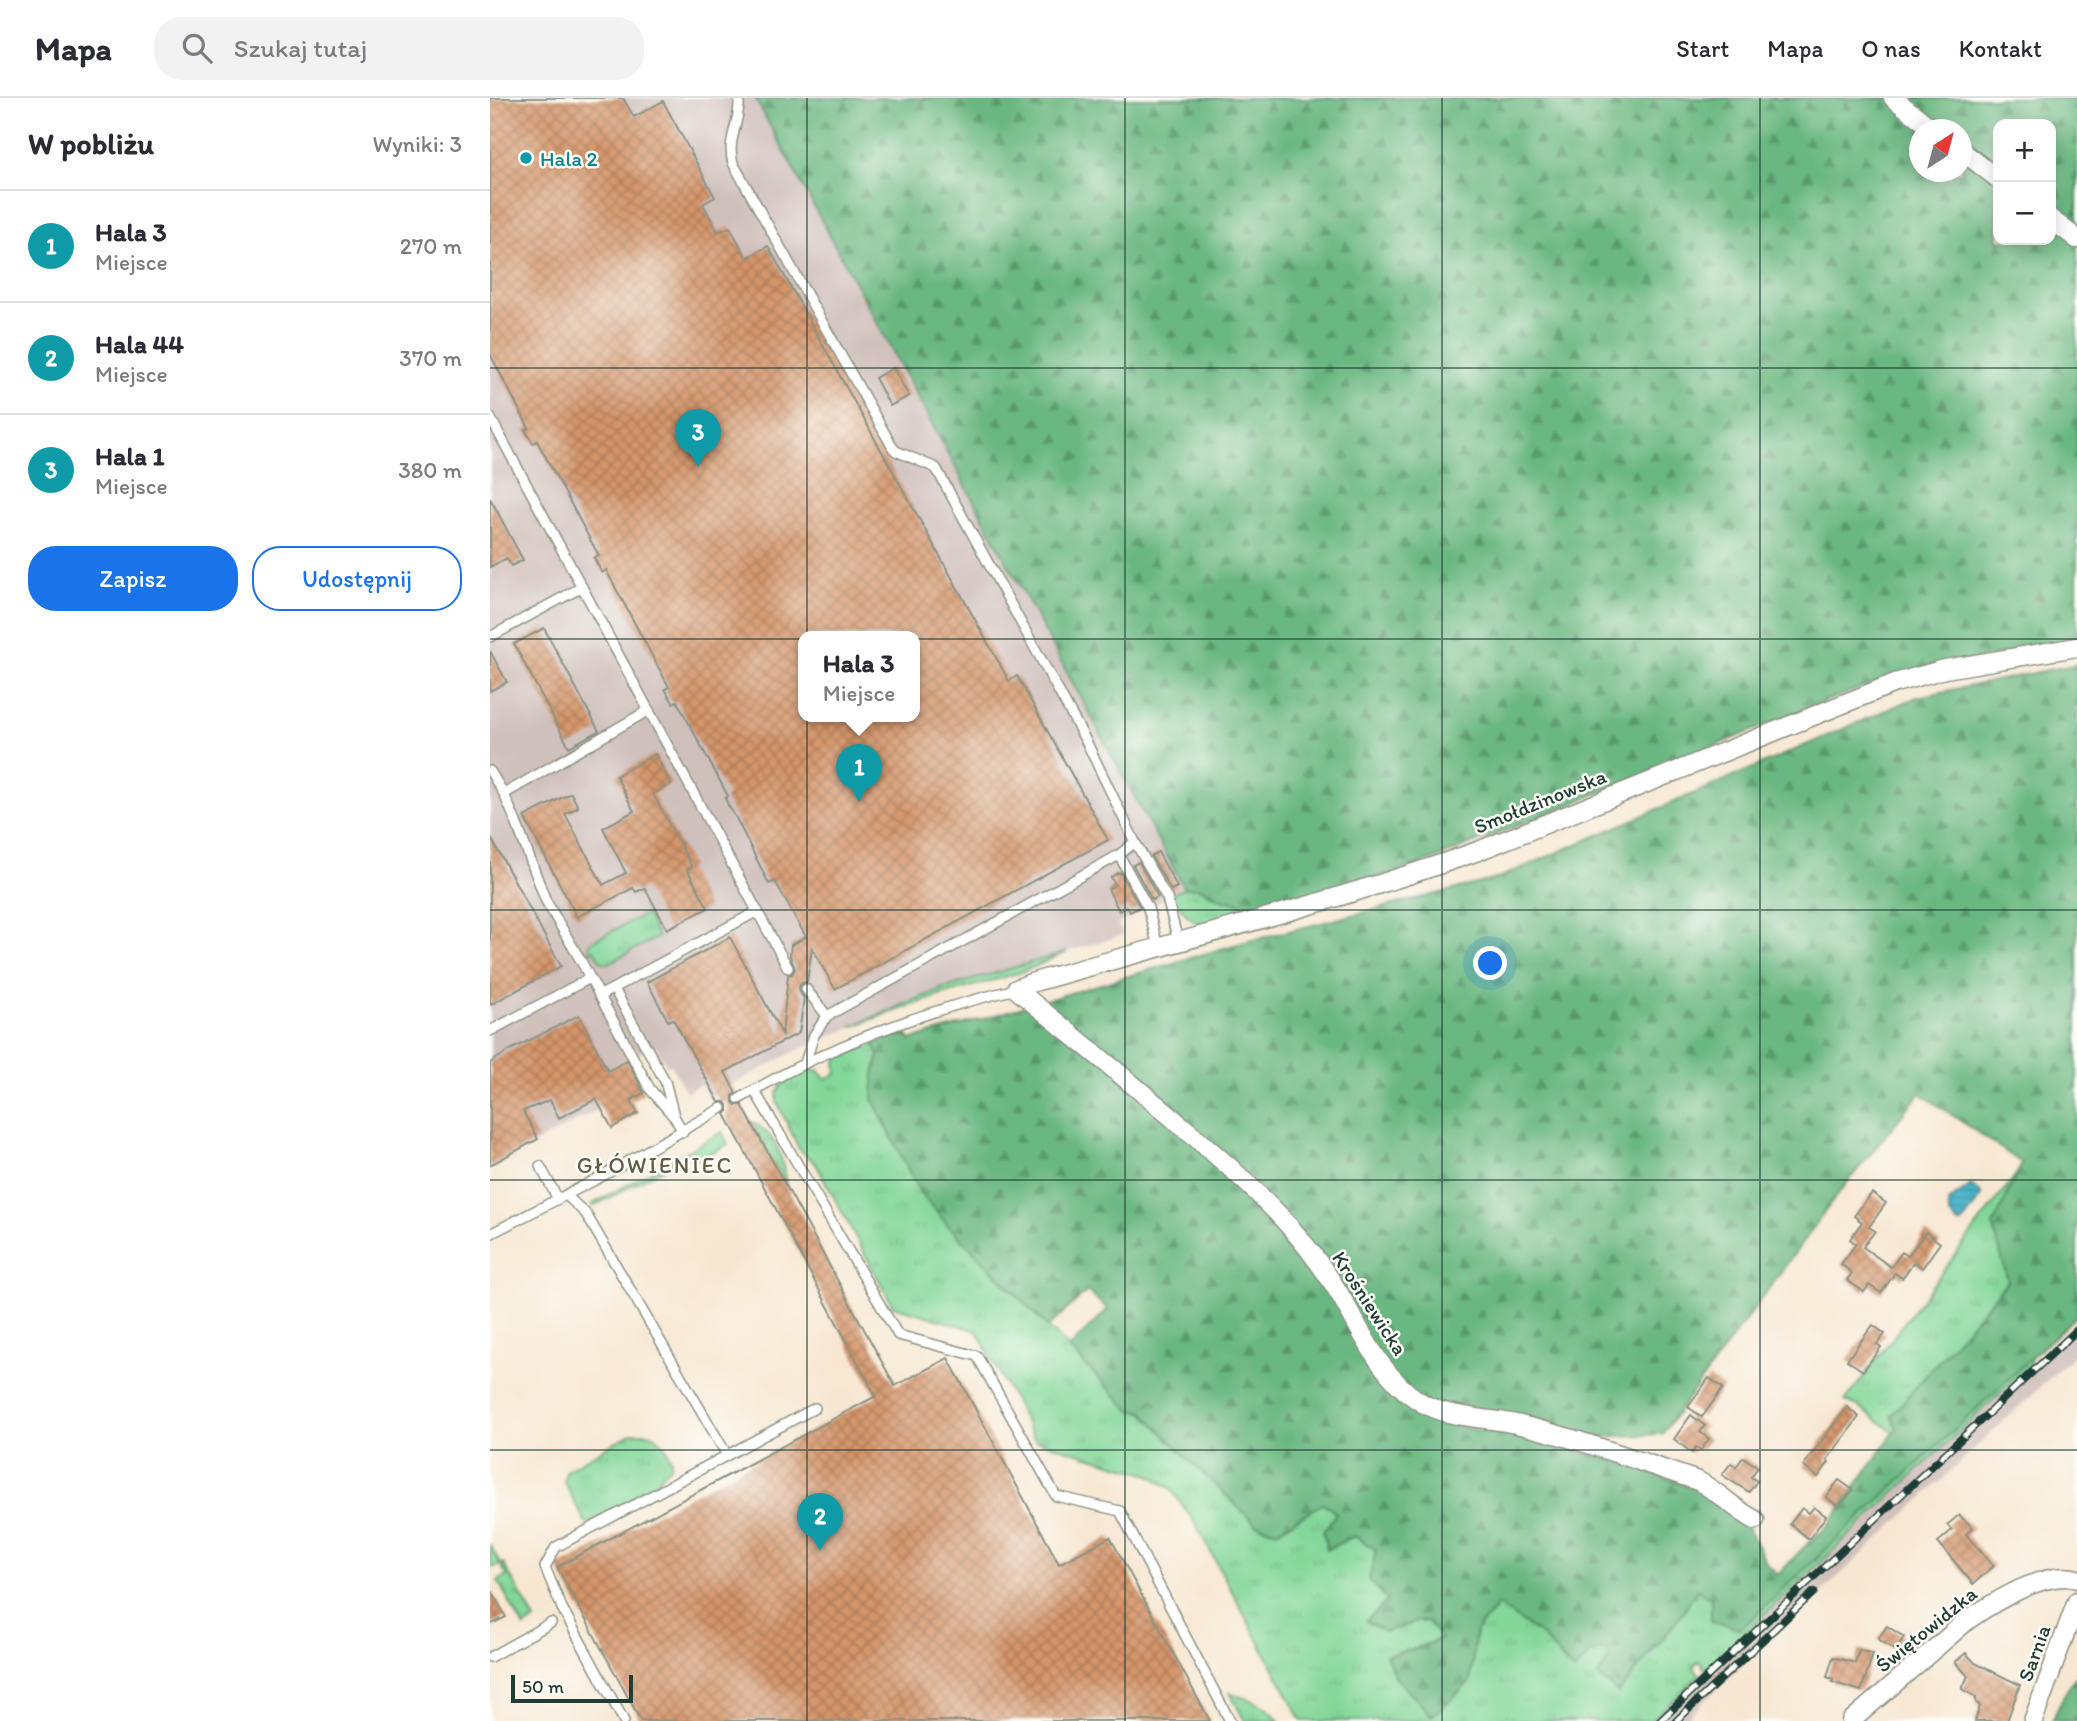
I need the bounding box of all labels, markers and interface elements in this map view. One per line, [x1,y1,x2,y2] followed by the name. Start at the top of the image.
[154,17,644,80] search box
[35,29,112,68] text: Mapa
[178,29,216,67] icon: search
[234,32,367,64] text: Szukaj tutaj
[1676,34,1729,63] text: Start
[1767,34,1823,63] text: Mapa
[1861,34,1921,63] text: O nas
[1959,34,2042,63] text: Kontakt
[1909,119,1972,182] north arrow
[1993,119,2056,245] map controls
[1993,119,2056,182] button: +
[28,125,154,162] text: W pobliżu
[372,130,462,158] text: Wyniki: 3
[540,146,598,171] place label: Hala 2
[518,150,534,166] marker: Hala 2
[1993,182,2056,245] button: −
[95,216,167,248] text: Hala 3
[46,232,56,260] text: 1
[400,232,462,260] text: 270 m
[95,248,168,276] text: Miejsce
[95,328,184,360] text: Hala 44
[45,344,57,372] text: 2
[399,344,462,372] text: 370 m
[95,360,168,388] text: Miejsce
[675,409,721,467] pin: 3
[95,440,165,472] text: Hala 1
[45,456,57,484] text: 3
[398,456,462,484] text: 380 m
[95,472,168,500] text: Miejsce
[28,546,238,611] button: Zapisz
[252,546,462,611] button: Udostępnij
[798,631,920,722] popup
[823,647,894,679] text: Hala 3
[823,679,895,707] text: Miejsce
[836,744,882,802] pin: 1
[1470,763,1610,839] street label: Smołdzinowska
[1473,946,1507,980] your location
[577,1151,733,1179] district label: GŁÓWIENIEC
[1327,1246,1413,1360] street label: Krośniewicka
[797,1493,843,1551] pin: 2
[1870,1581,1982,1677] street label: Świętowidzka
[2012,1621,2056,1685] street label: Sarnia
[511,1672,634,1704] scale bar
[522,1675,564,1698] text: 50 m

